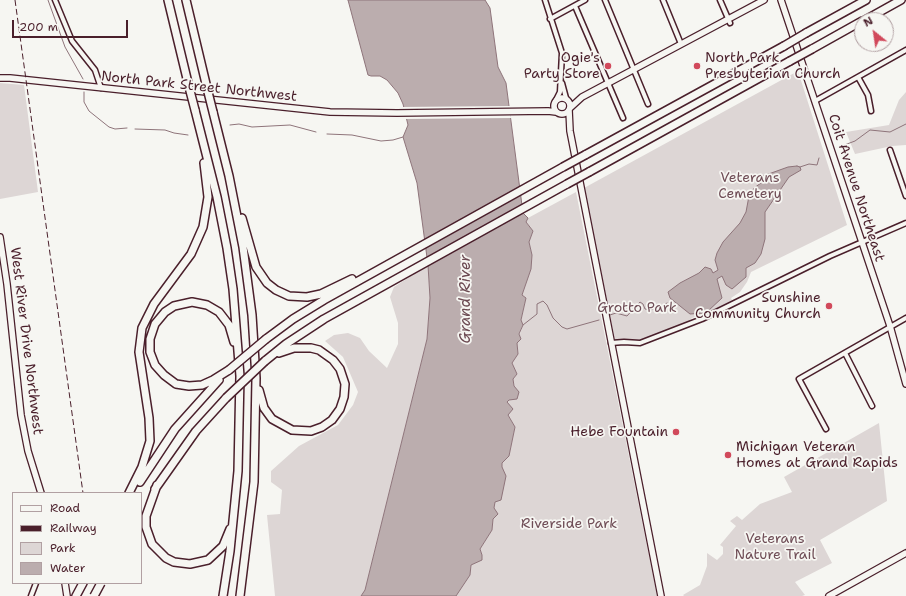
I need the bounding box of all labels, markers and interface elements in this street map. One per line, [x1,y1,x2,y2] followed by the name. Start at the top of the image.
[14,12,130,38] scale bar
[854,12,894,52] north arrow
[861,13,876,31] text: N
[19,19,58,35] text: 200 m
[524,50,600,82] place label: Ogie's Party Store
[705,50,841,82] place label: North Park Presbyterian Church
[603,61,613,71] marker: Ogie's Party Store
[692,61,702,71] marker: North Park Presbyterian Church
[100,68,298,106] street label: North Park Street Northwest
[824,112,888,264] street label: Coit Avenue Northeast
[718,170,782,202] park label: Veterans Cemetery
[6,246,46,436] street label: West River Drive Northwest
[457,255,475,343] water label: Grand River
[695,290,821,322] place label: Sunshine Community Church
[597,300,677,316] park label: Grotto Park
[824,301,834,311] marker: Sunshine Community Church
[570,424,668,440] place label: Hebe Fountain
[671,427,681,437] marker: Hebe Fountain
[736,439,898,472] place label: Michigan Veteran Homes at Grand Rapids
[723,450,733,460] marker: Michigan Veteran Homes at Grand Rapids
[12,492,142,584] legend
[50,500,80,516] text: Road
[521,516,617,532] park label: Riverside Park
[50,520,97,536] text: Railway
[734,531,816,564] park label: Veterans Nature Trail
[50,540,76,556] text: Park
[50,560,85,576] text: Water

